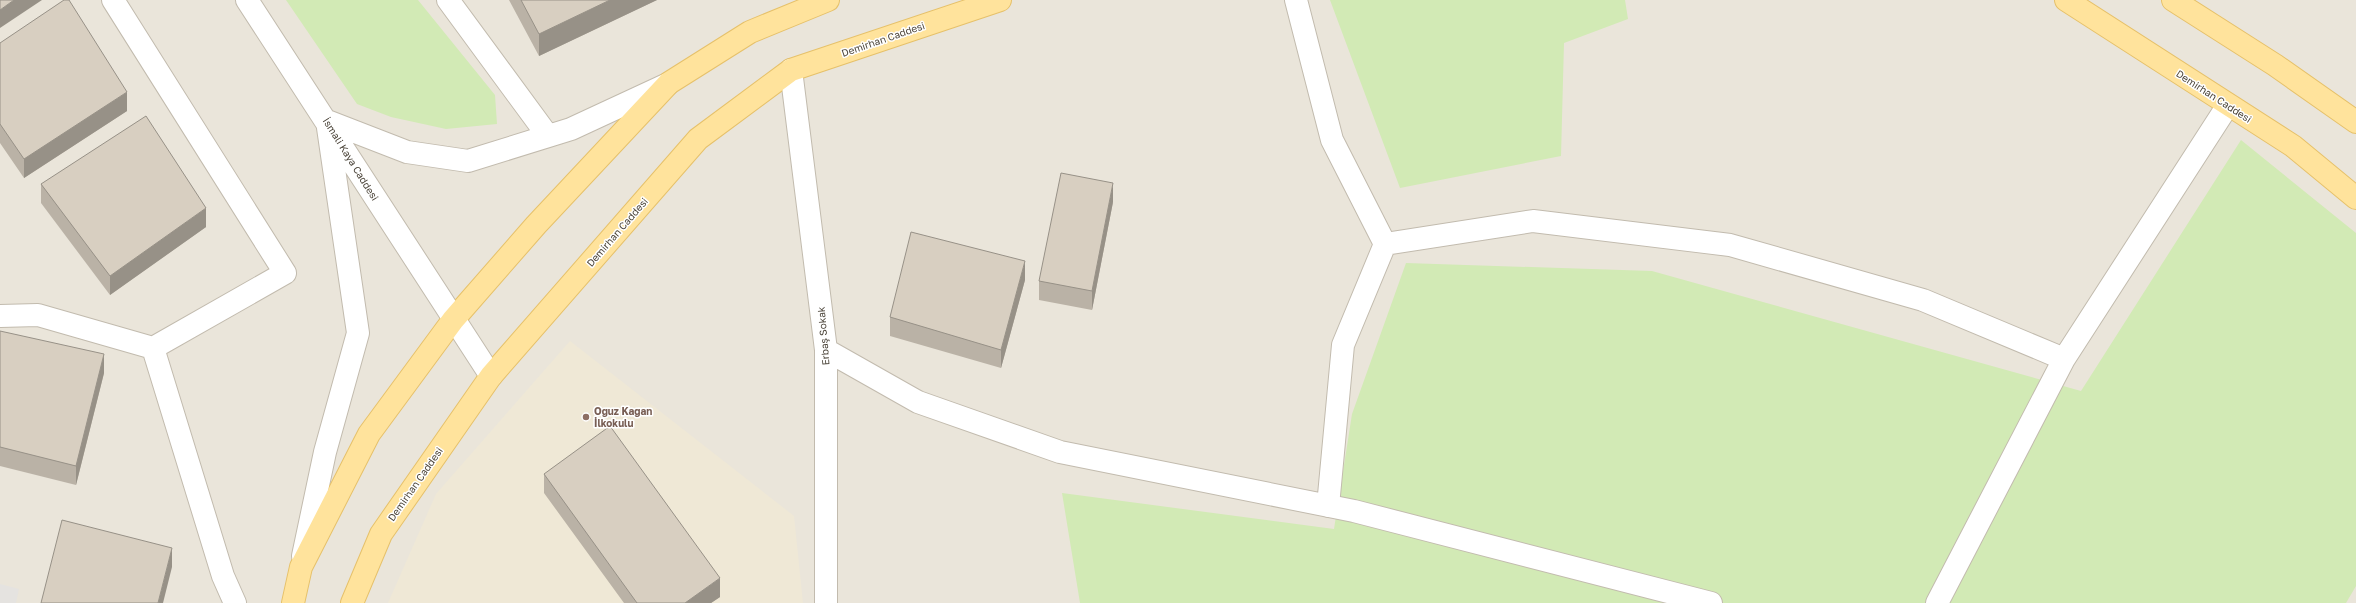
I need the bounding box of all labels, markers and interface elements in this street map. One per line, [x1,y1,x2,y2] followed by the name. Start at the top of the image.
[840,19,926,59] street label: Demirhan Caddesi
[2174,67,2254,125] street label: Demirhan Caddesi
[321,115,382,203] street label: İsmali Kaya Caddesi
[584,195,650,269] street label: Demirhan Caddesi
[814,306,832,366] street label: Erbaş Sokak
[594,405,652,429] place label: Oğuz Kağan İlkokulu
[581,412,591,422] marker: Oğuz Kağan İlkokulu
[385,445,445,523] street label: Demirhan Caddesi

